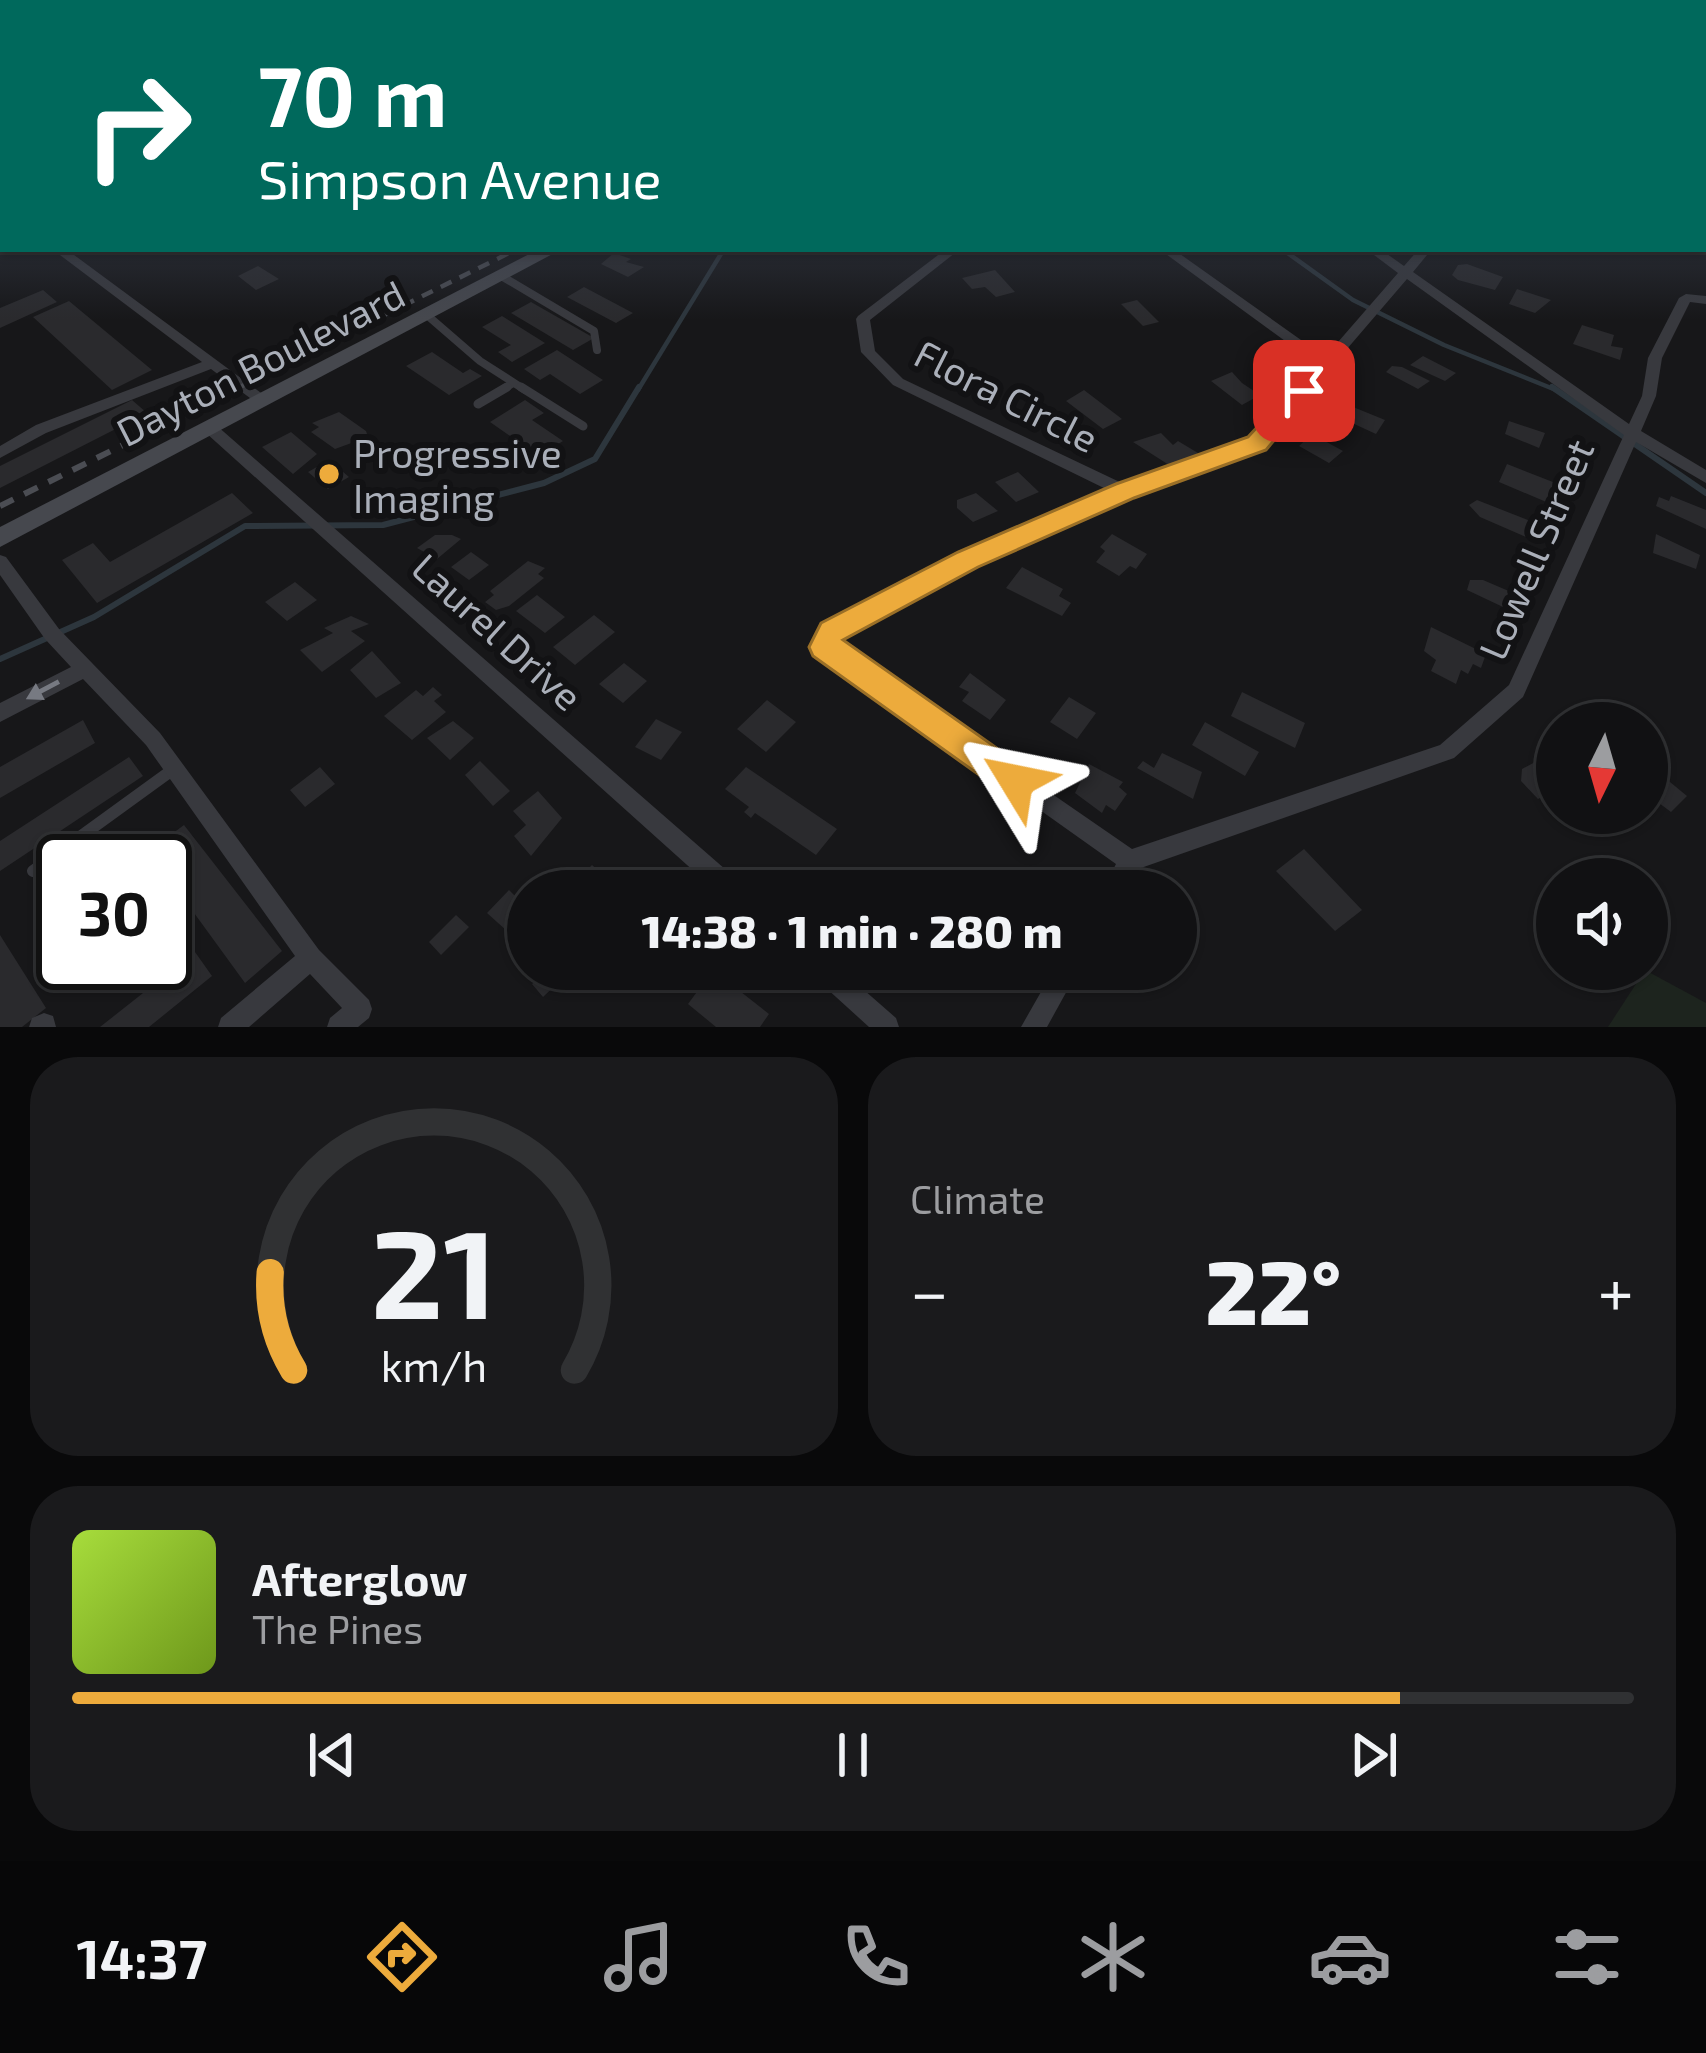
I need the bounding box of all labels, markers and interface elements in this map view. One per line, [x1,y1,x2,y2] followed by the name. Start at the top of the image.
[258,43,448,144] text: 70 m
[60,48,216,204] icon: right
[258,145,662,210] text: Simpson Avenue
[108,269,412,455] street label: Dayton Boulevard
[908,329,1106,461] street label: Flora Circle
[1253,340,1355,442] pin
[1271,358,1337,424] icon: arrive
[353,429,562,521] place label: Progressive Imaging
[1468,432,1602,666] street label: Lowell Street
[316,461,342,487] marker: Progressive Imaging
[404,543,592,719] street label: Laurel Drive
[26,680,61,700] one-way arrow
[1536,702,1668,834] north arrow
[1536,702,1668,990] map controls
[953,718,1079,844] position arrow
[36,834,192,990] speed limit sign: 30
[1536,858,1668,990] button: sound
[641,903,1063,957] text: 14:38 · 1 min · 280 m
[910,1175,1045,1222] text: Climate
[371,1194,497,1344] text: 21
[1205,1235,1341,1343] text: 22°
[910,1250,949,1329] text: −
[1598,1250,1634,1329] text: +
[381,1338,487,1390] text: km/h
[252,1551,468,1605] text: Afterglow
[252,1605,423,1652] text: The Pines
[299,1722,365,1788] icon: previous
[820,1722,886,1788] icon: pause
[1341,1722,1407,1788] icon: next
[360,1915,444,1999] icon: directions
[597,1915,681,1999] icon: music
[834,1915,918,1999] icon: phone
[1071,1915,1155,1999] icon: climate
[1308,1915,1392,1999] icon: car
[1545,1915,1629,1999] icon: filters
[77,1925,207,1990] text: 14:37

